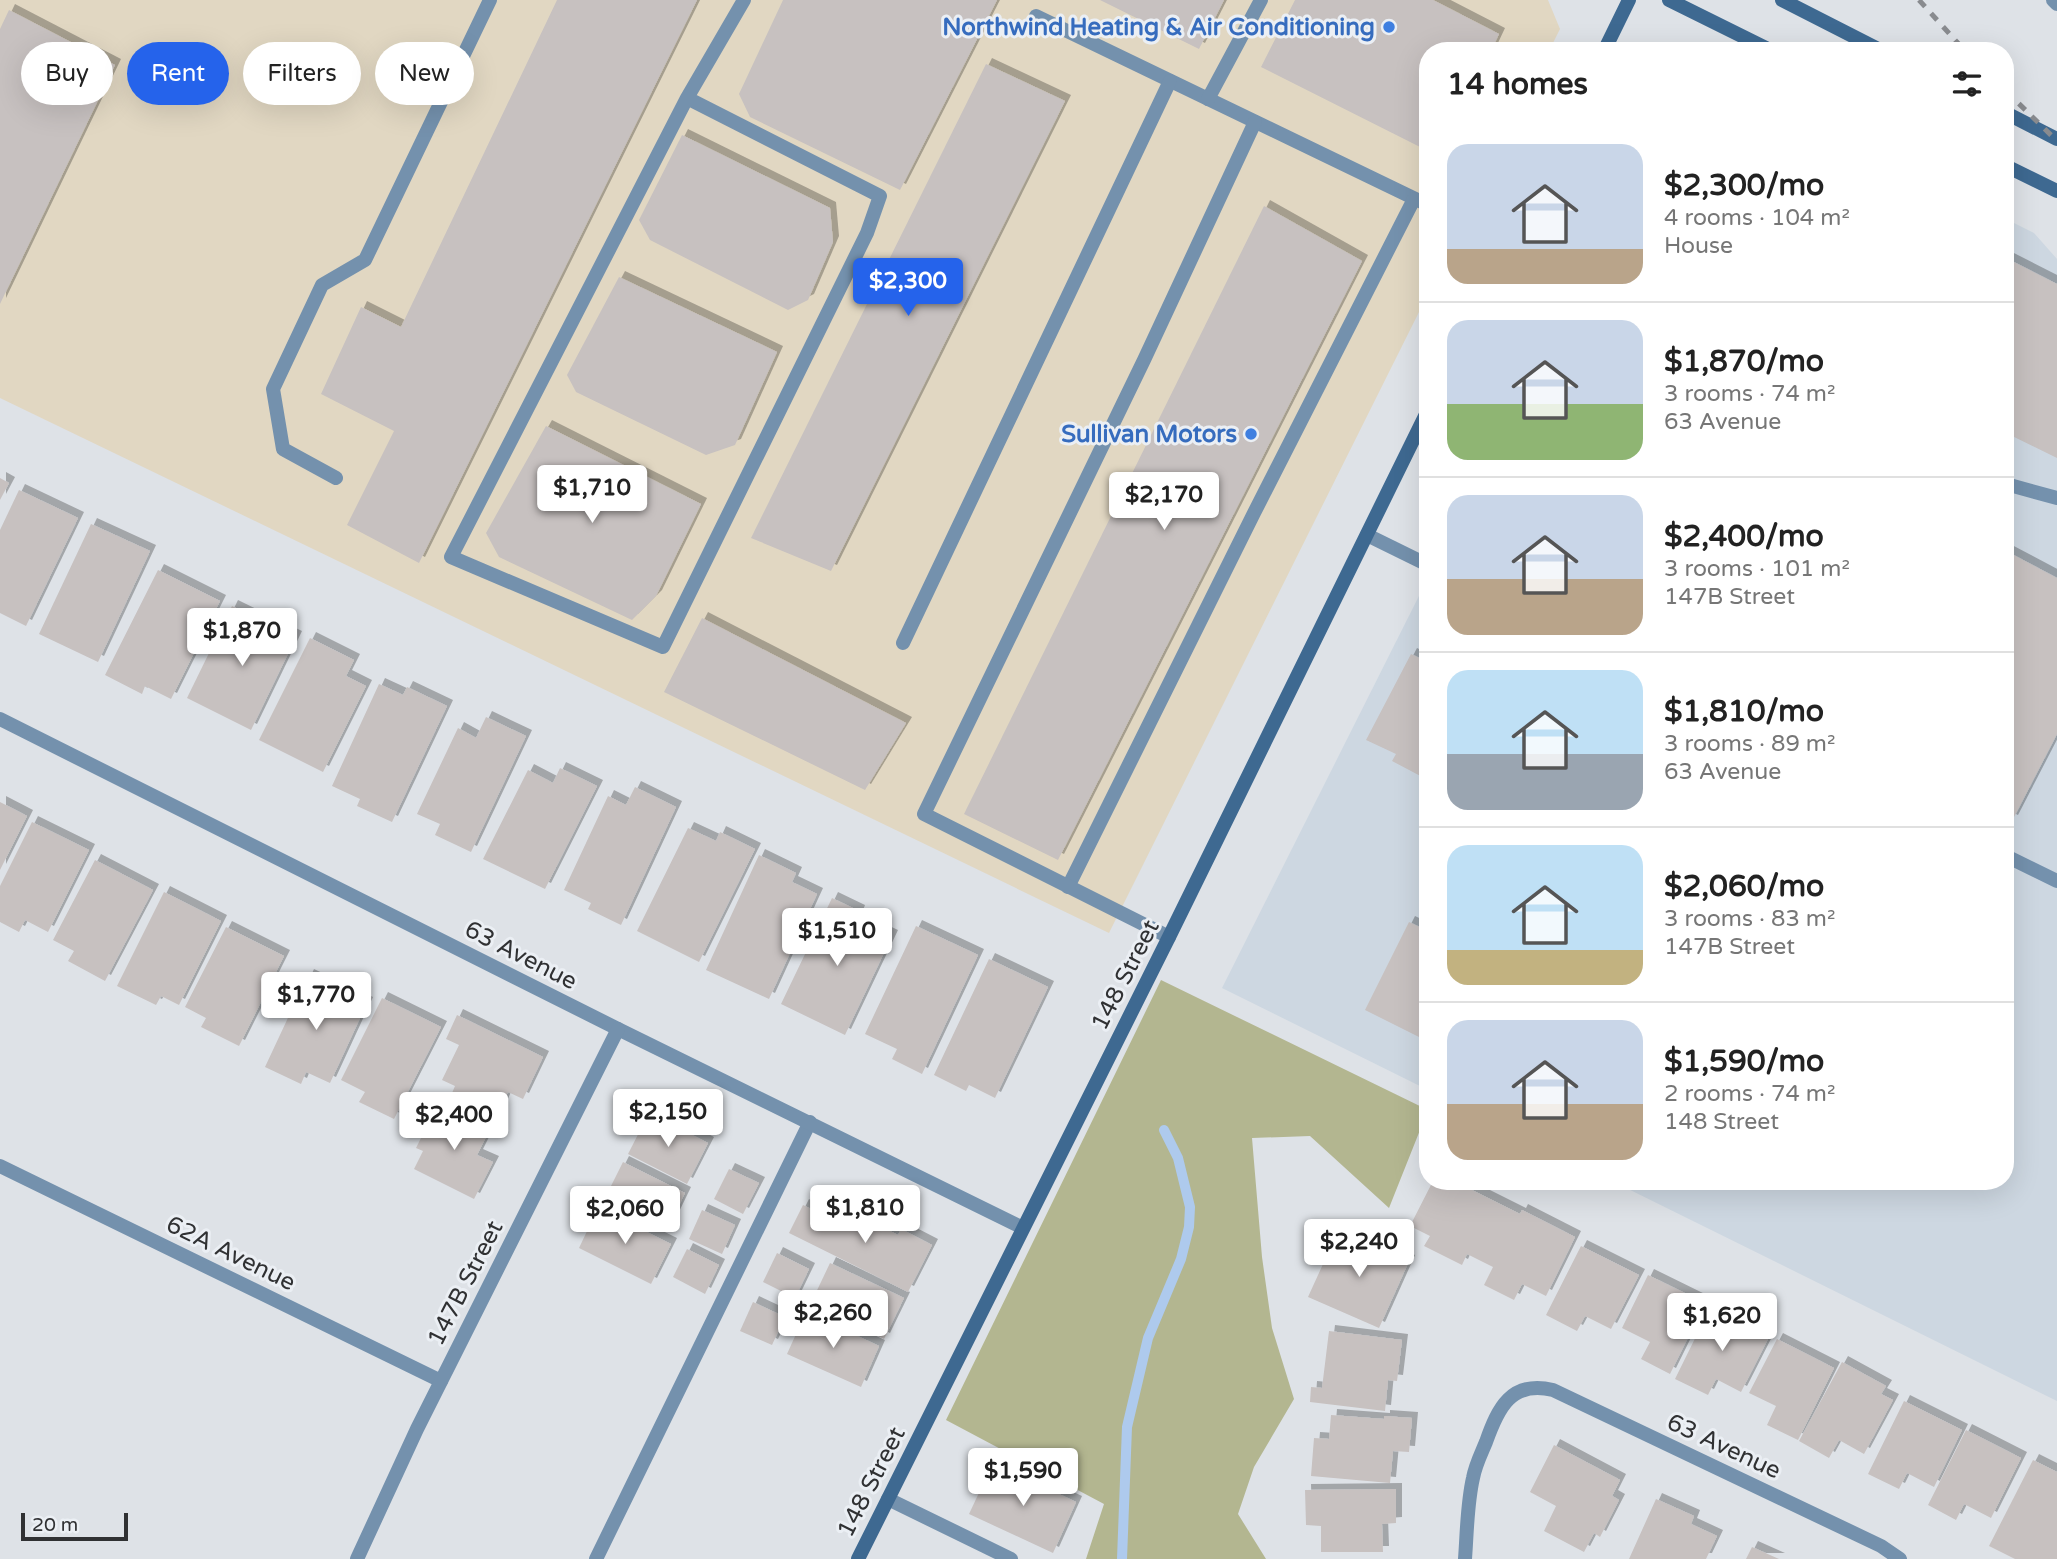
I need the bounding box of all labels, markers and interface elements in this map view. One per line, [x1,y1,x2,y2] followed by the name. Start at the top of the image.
[942,13,1375,42] place label: Northwind Heating & Air Conditioning
[1381,19,1397,35] marker: Northwind Heating & Air Conditioning
[21,42,113,105] chip: Buy
[127,42,229,105] chip: Rent
[243,42,361,105] chip: Filters
[375,42,474,105] chip: New
[1948,65,1986,103] icon: filters
[1447,66,1588,103] text: 14 homes
[1664,167,1824,204] text: $2,300/mo
[1503,172,1587,256] icon: home
[1664,204,1850,232] text: 4 rooms · 104 m²
[1664,232,1733,260] text: House
[851,258,965,318] pin: $2,300
[869,267,947,295] text: $2,300
[1664,343,1824,380] text: $1,870/mo
[1503,348,1587,432] icon: home
[1664,380,1835,408] text: 3 rooms · 74 m²
[1664,408,1781,436] text: 63 Avenue
[1061,420,1237,449] place label: Sullivan Motors
[1243,426,1259,442] marker: Sullivan Motors
[535,466,649,525] pin: $1,710
[1107,472,1221,532] pin: $2,170
[553,474,631,502] text: $1,710
[1125,481,1203,509] text: $2,170
[1664,518,1824,555] text: $2,400/mo
[1503,523,1587,607] icon: home
[1664,555,1850,583] text: 3 rooms · 101 m²
[1664,583,1795,611] text: 147B Street
[185,608,299,668] pin: $1,870
[203,617,281,645] text: $1,870
[1664,693,1824,730] text: $1,810/mo
[1503,698,1587,782] icon: home
[1664,730,1835,758] text: 3 rooms · 89 m²
[1664,758,1781,786] text: 63 Avenue
[1664,868,1824,905] text: $2,060/mo
[1503,873,1587,957] icon: home
[1664,905,1835,933] text: 3 rooms · 83 m²
[780,908,894,968] pin: $1,510
[460,915,582,996] street label: 63 Avenue
[1085,915,1166,1035] street label: 148 Street
[798,917,876,945] text: $1,510
[1664,933,1795,961] text: 147B Street
[259,972,373,1032] pin: $1,770
[277,981,355,1009] text: $1,770
[1664,1043,1824,1080] text: $1,590/mo
[1503,1048,1587,1132] icon: home
[1664,1080,1835,1108] text: 2 rooms · 74 m²
[611,1090,725,1149] pin: $2,150
[397,1092,511,1152] pin: $2,400
[629,1098,707,1126] text: $2,150
[415,1101,493,1129] text: $2,400
[1664,1108,1779,1136] text: 148 Street
[568,1186,682,1246] pin: $2,060
[808,1186,922,1245] pin: $1,810
[826,1194,904,1222] text: $1,810
[586,1195,664,1223] text: $2,060
[161,1210,300,1297] street label: 62A Avenue
[421,1216,509,1351] street label: 147B Street
[1302,1220,1416,1279] pin: $2,240
[1320,1228,1398,1256] text: $2,240
[776,1290,890,1350] pin: $2,260
[1665,1294,1779,1353] pin: $1,620
[794,1299,872,1327] text: $2,260
[1683,1302,1761,1330] text: $1,620
[1662,1407,1785,1485] street label: 63 Avenue
[831,1422,912,1542] street label: 148 Street
[966,1448,1080,1508] pin: $1,590
[984,1457,1062,1485] text: $1,590
[21,1510,128,1542] scale bar
[32,1514,78,1536] text: 20 m

